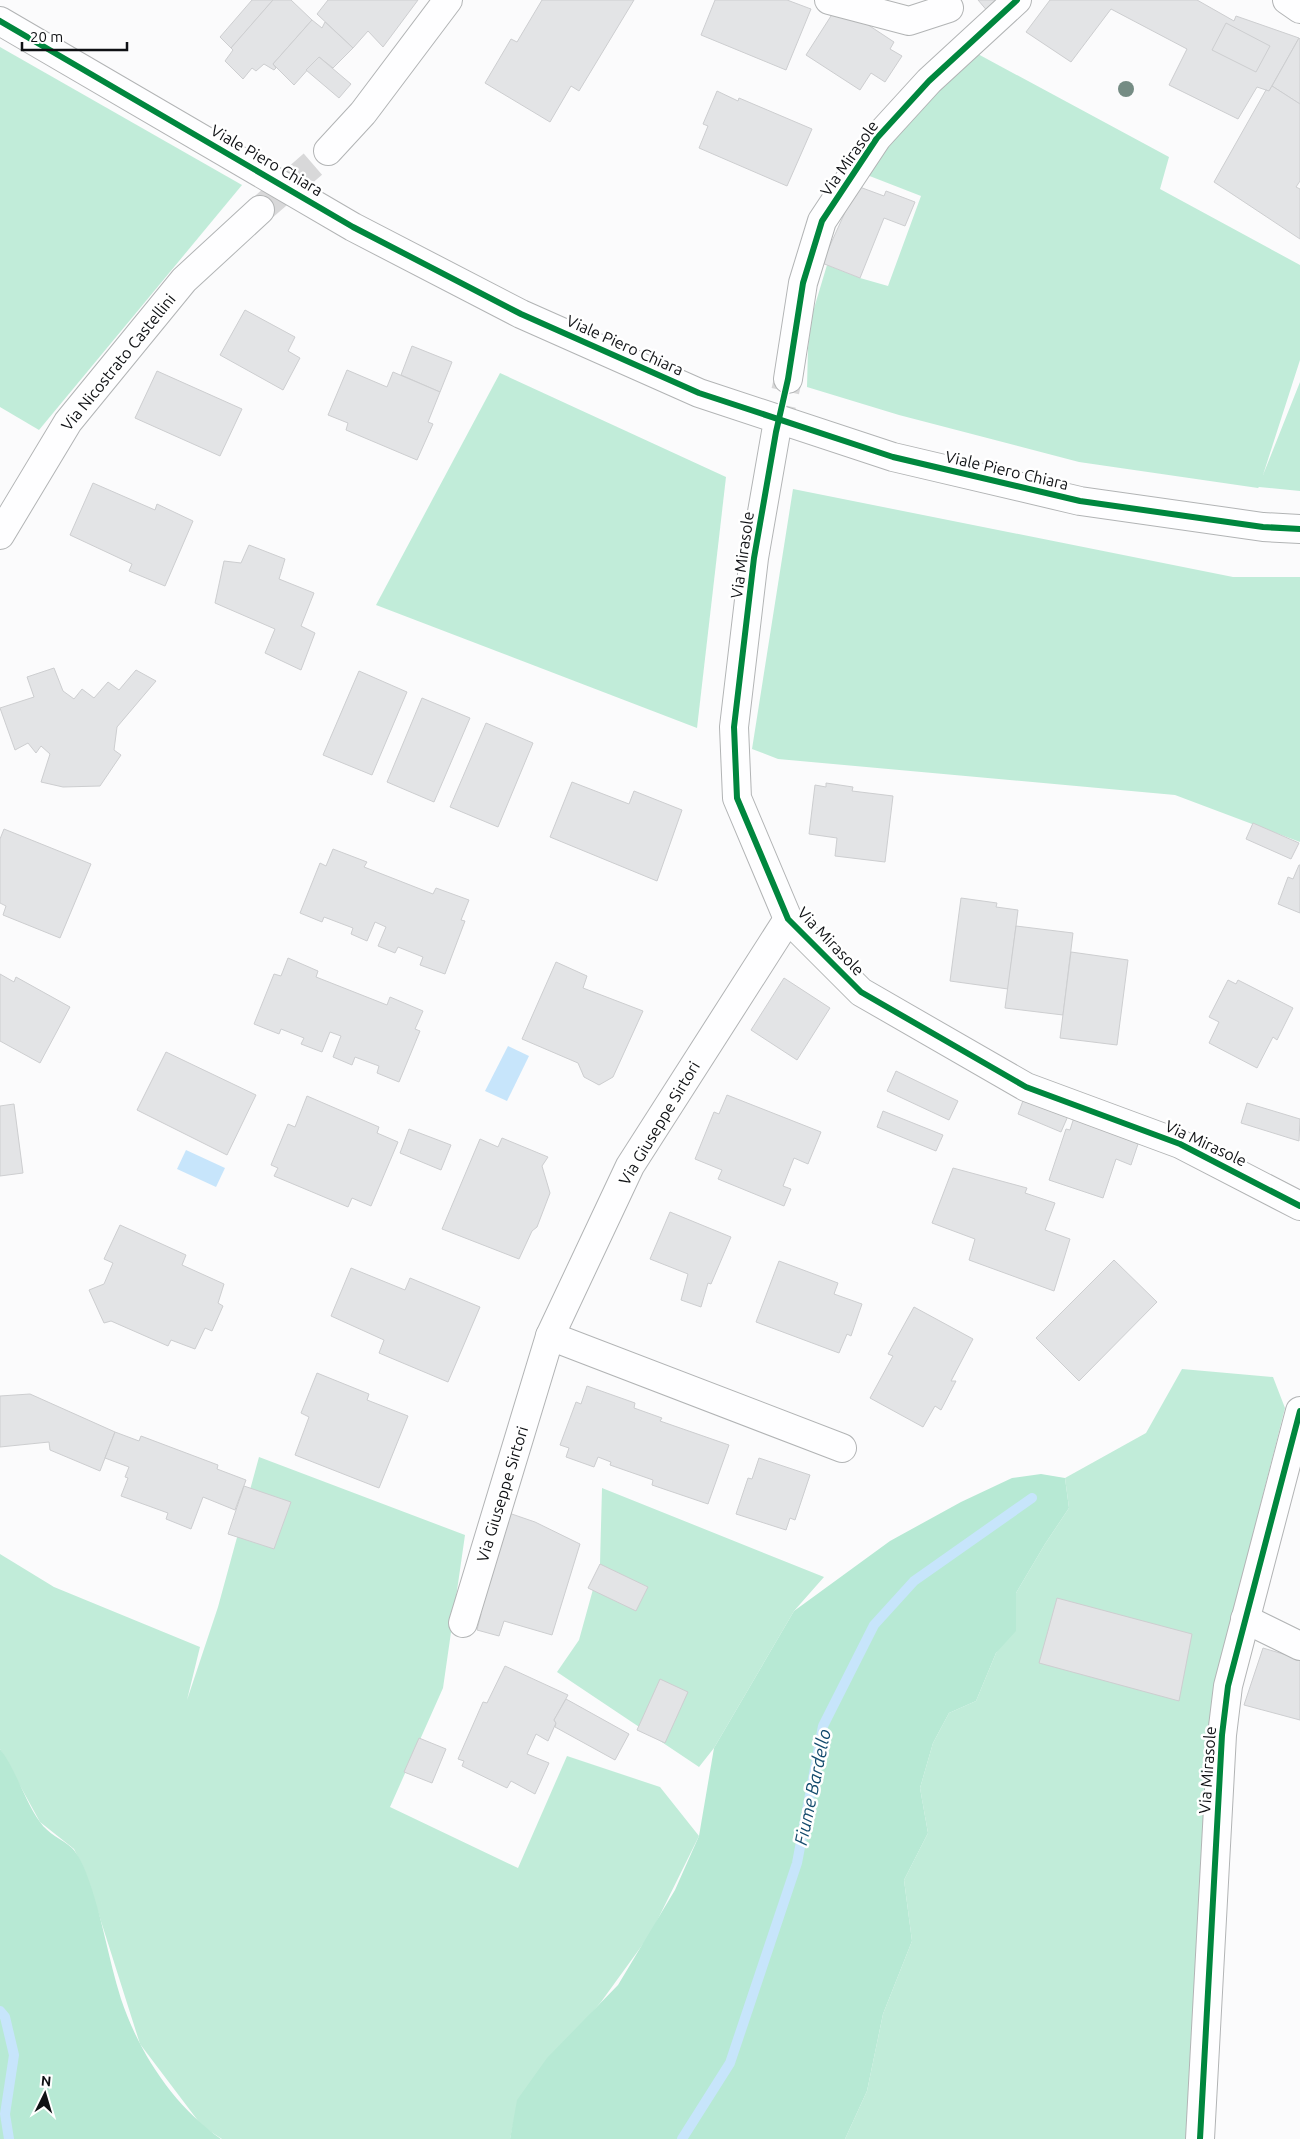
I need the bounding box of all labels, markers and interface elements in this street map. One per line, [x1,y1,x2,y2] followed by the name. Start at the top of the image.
[22,20,128,52] scale bar
[30,28,63,45] text: 20 m
[816,117,882,199] street label: Via Mirasole
[208,121,326,199] street label: Viale Piero Chiara
[57,290,179,434] street label: Via Nicostrato Castellini
[564,311,686,379] street label: Viale Piero Chiara
[944,447,1070,493] street label: Viale Piero Chiara
[727,510,757,600] street label: Via Mirasole
[794,903,868,979] street label: Via Mirasole
[615,1058,703,1188] street label: Via Giuseppe Sirtori
[1162,1116,1250,1170] street label: Via Mirasole
[473,1424,531,1564] street label: Via Giuseppe Sirtori
[1195,1726,1219,1814] street label: Via Mirasole
[790,1727,834,1847] water label: Fiume Bardello
[20,2069,70,2119] north arrow
[40,2073,52,2089] text: N

